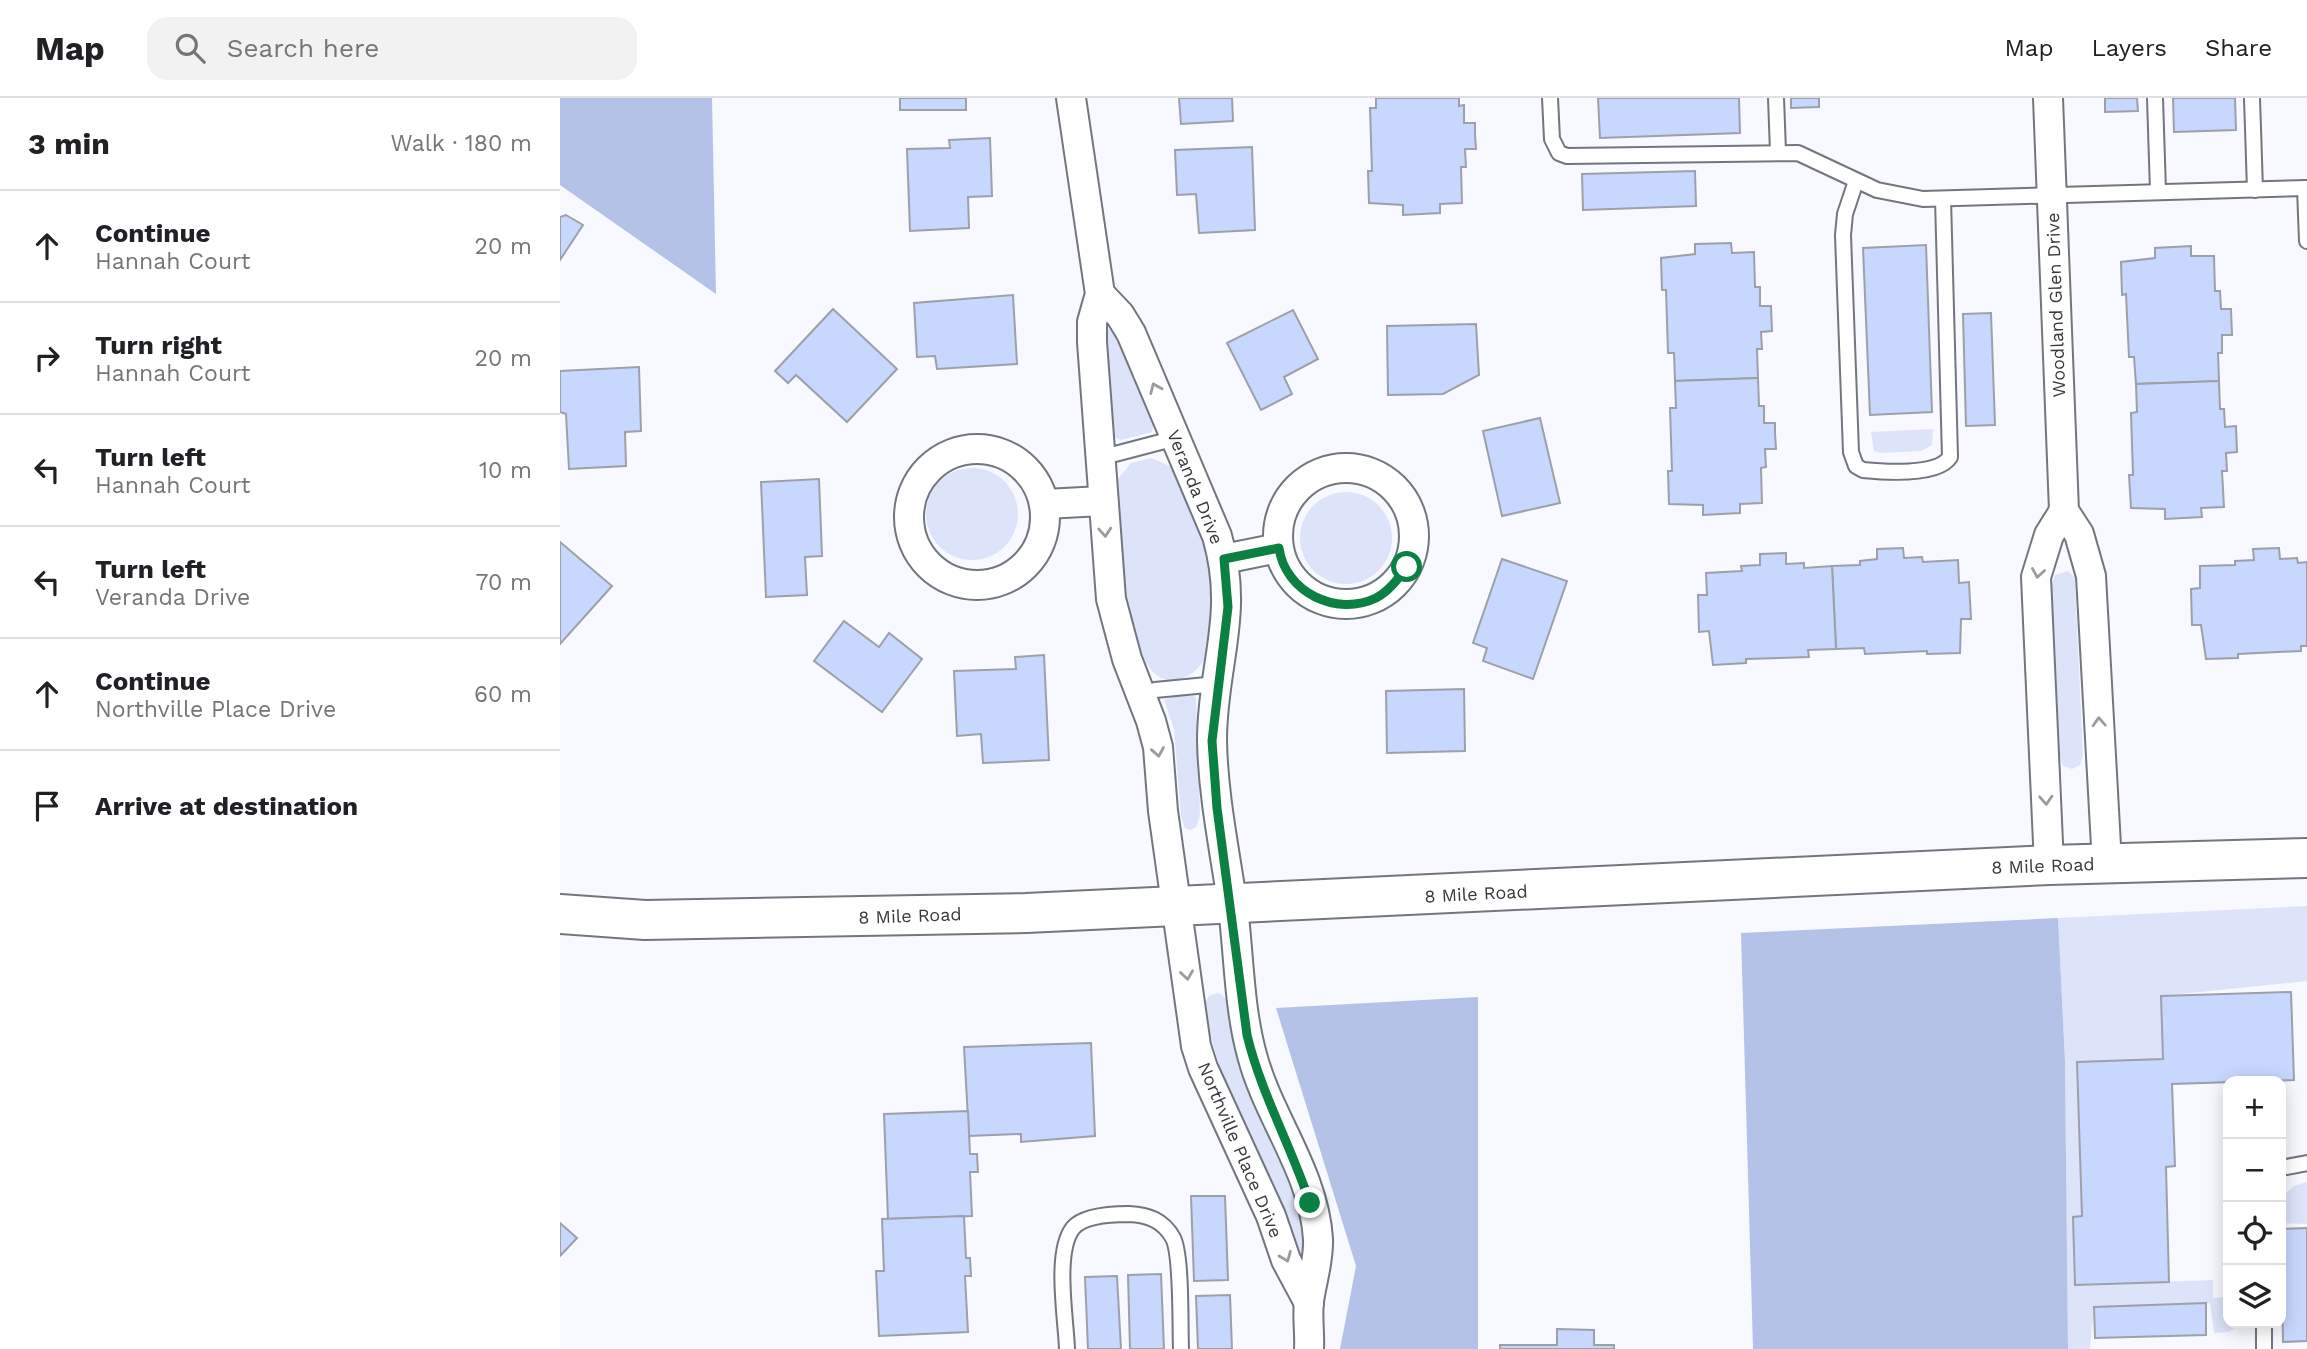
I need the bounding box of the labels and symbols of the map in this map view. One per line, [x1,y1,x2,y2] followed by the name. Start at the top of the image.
[2042,212,2069,398] street label: Woodland Glen Drive
[1149,383,1163,395] one-way arrow
[1163,427,1228,547] street label: Veranda Drive
[1097,527,1112,538] one-way arrow
[1391,551,1422,582] route start
[2031,567,2046,579] one-way arrow
[2092,717,2107,728] one-way arrow
[1150,746,1165,758] one-way arrow
[2039,795,2054,806] one-way arrow
[1991,853,2095,878] street label: 8 Mile Road
[1424,880,1528,907] street label: 8 Mile Road
[858,903,962,928] street label: 8 Mile Road
[1179,969,1194,981] one-way arrow
[1194,1059,1287,1241] street label: Northville Place Drive
[1294,1187,1325,1218] route end
[1277,1250,1291,1262] one-way arrow

